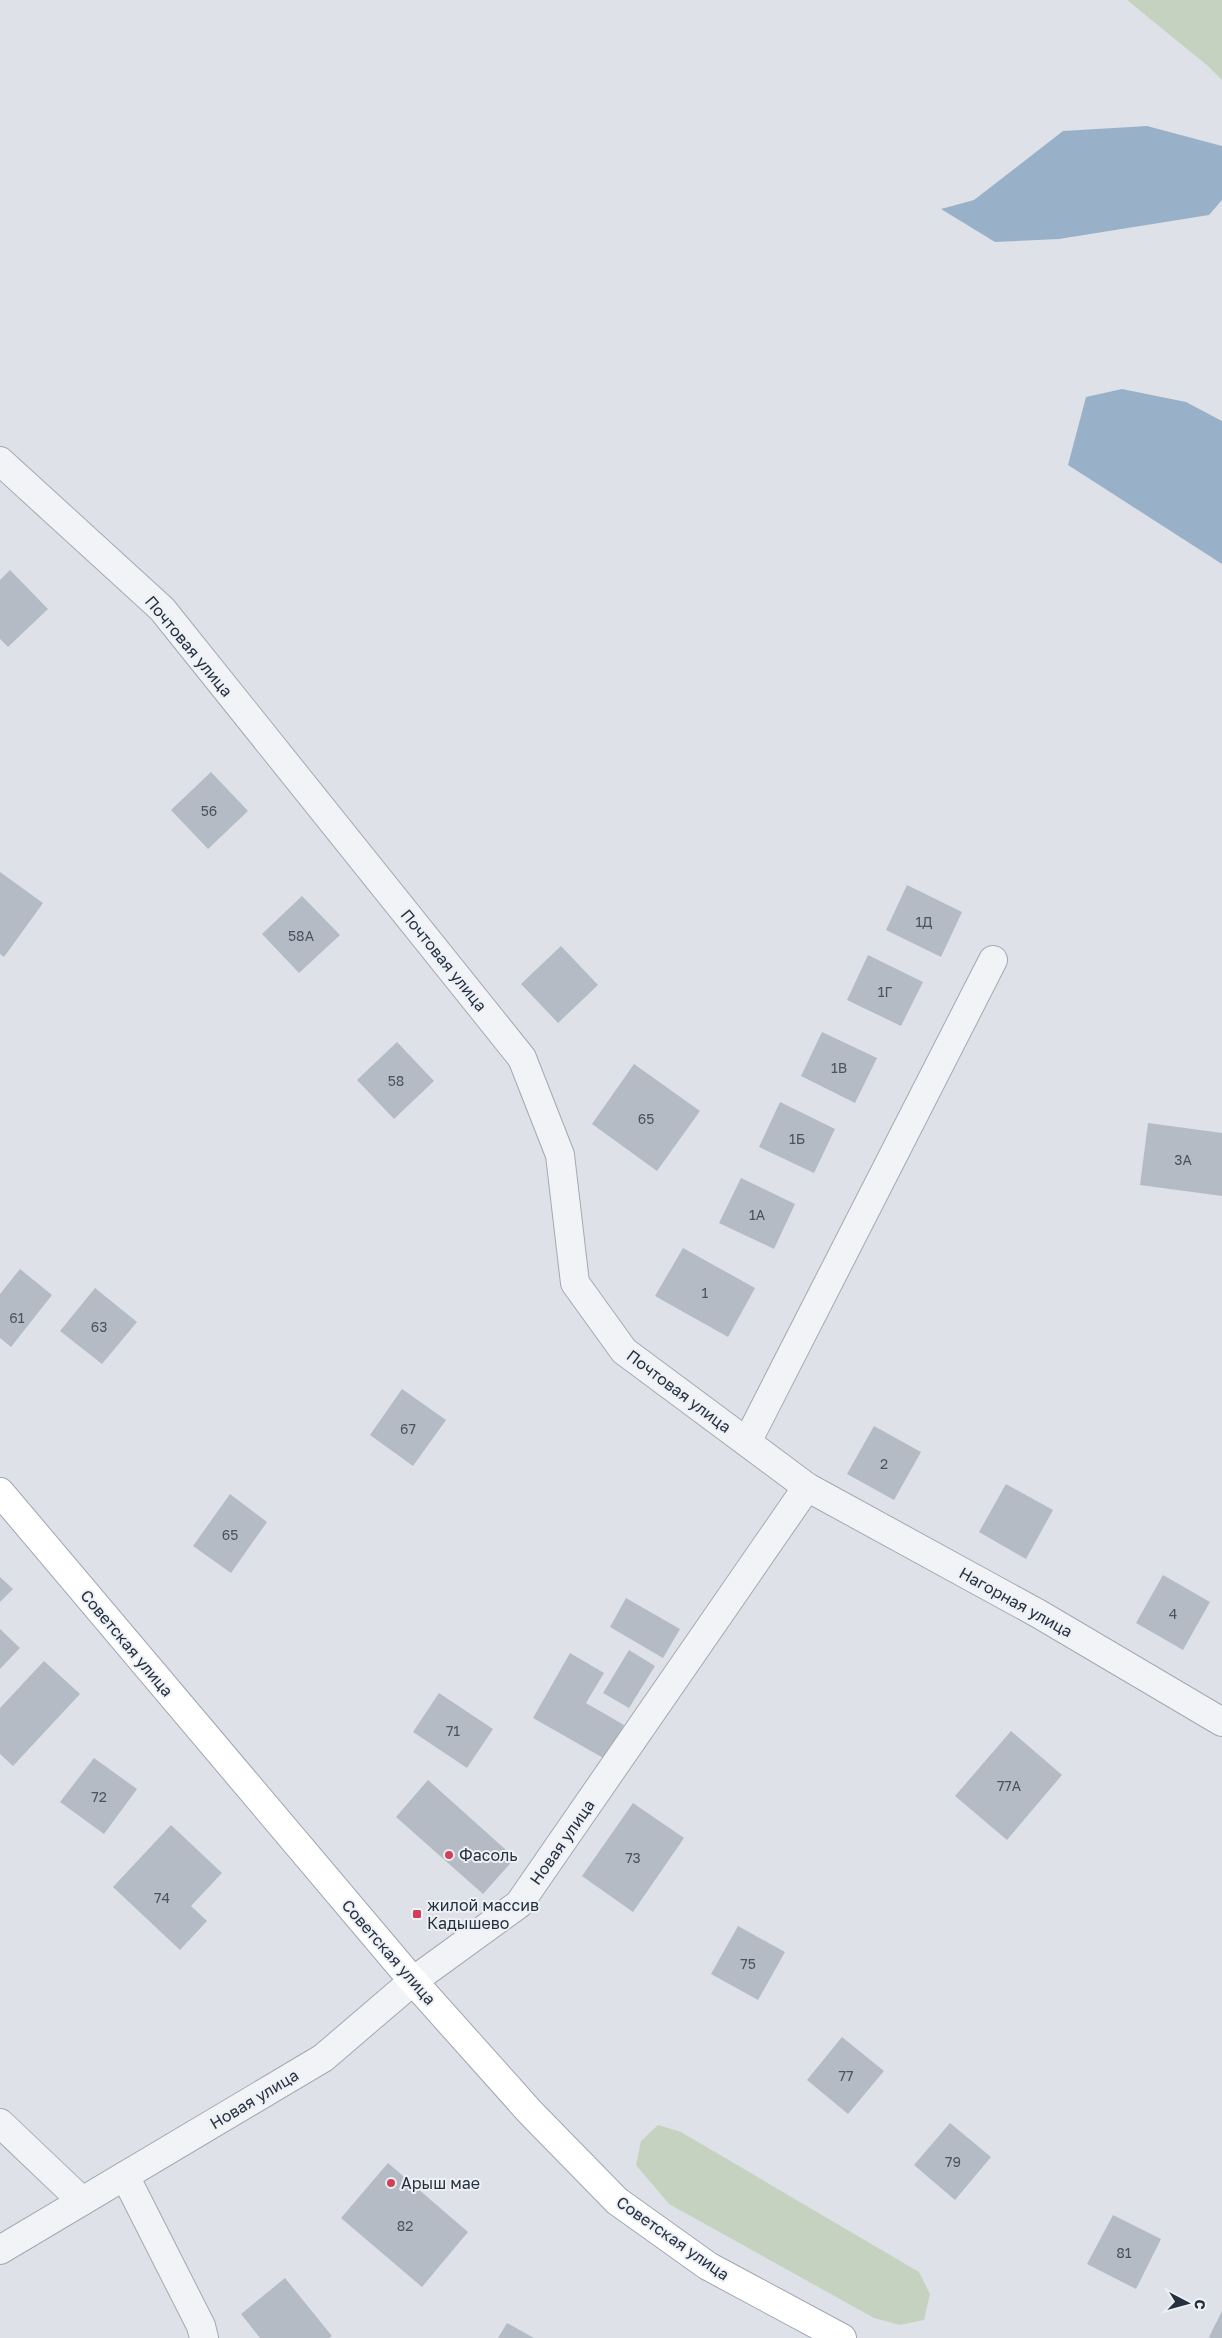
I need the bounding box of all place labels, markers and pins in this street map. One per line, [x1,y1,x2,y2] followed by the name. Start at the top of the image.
[459,1845,518,1865] place label: Фасоль
[443,1849,455,1861] marker: Фасоль
[427,1895,539,1933] place label: жилой массив Кадышево
[411,1908,423,1920] marker: жилой массив Кадышево
[401,2173,480,2193] place label: Арыш мае
[385,2177,397,2189] marker: Арыш мае

